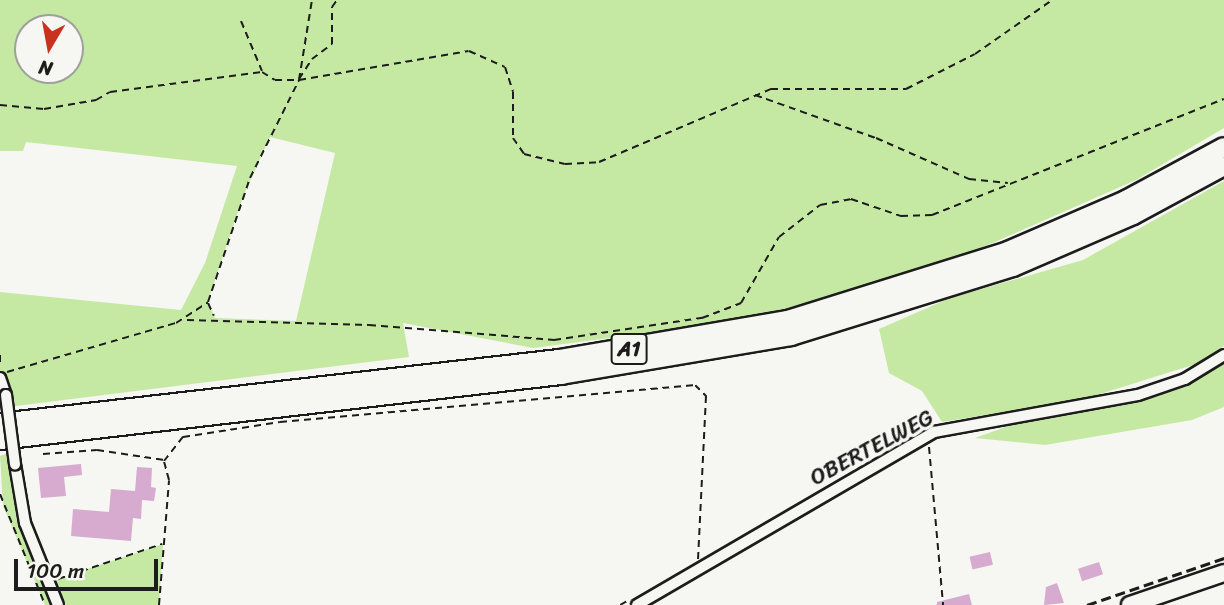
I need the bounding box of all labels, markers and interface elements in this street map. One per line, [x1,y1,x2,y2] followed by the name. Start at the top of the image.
[14,14,84,84] north arrow
[36,51,55,86] text: N
[610,332,648,366] road number: A1
[805,404,939,492] street label: OBERTELWEG
[18,546,161,590] scale bar
[27,552,84,590] text: 100 m

